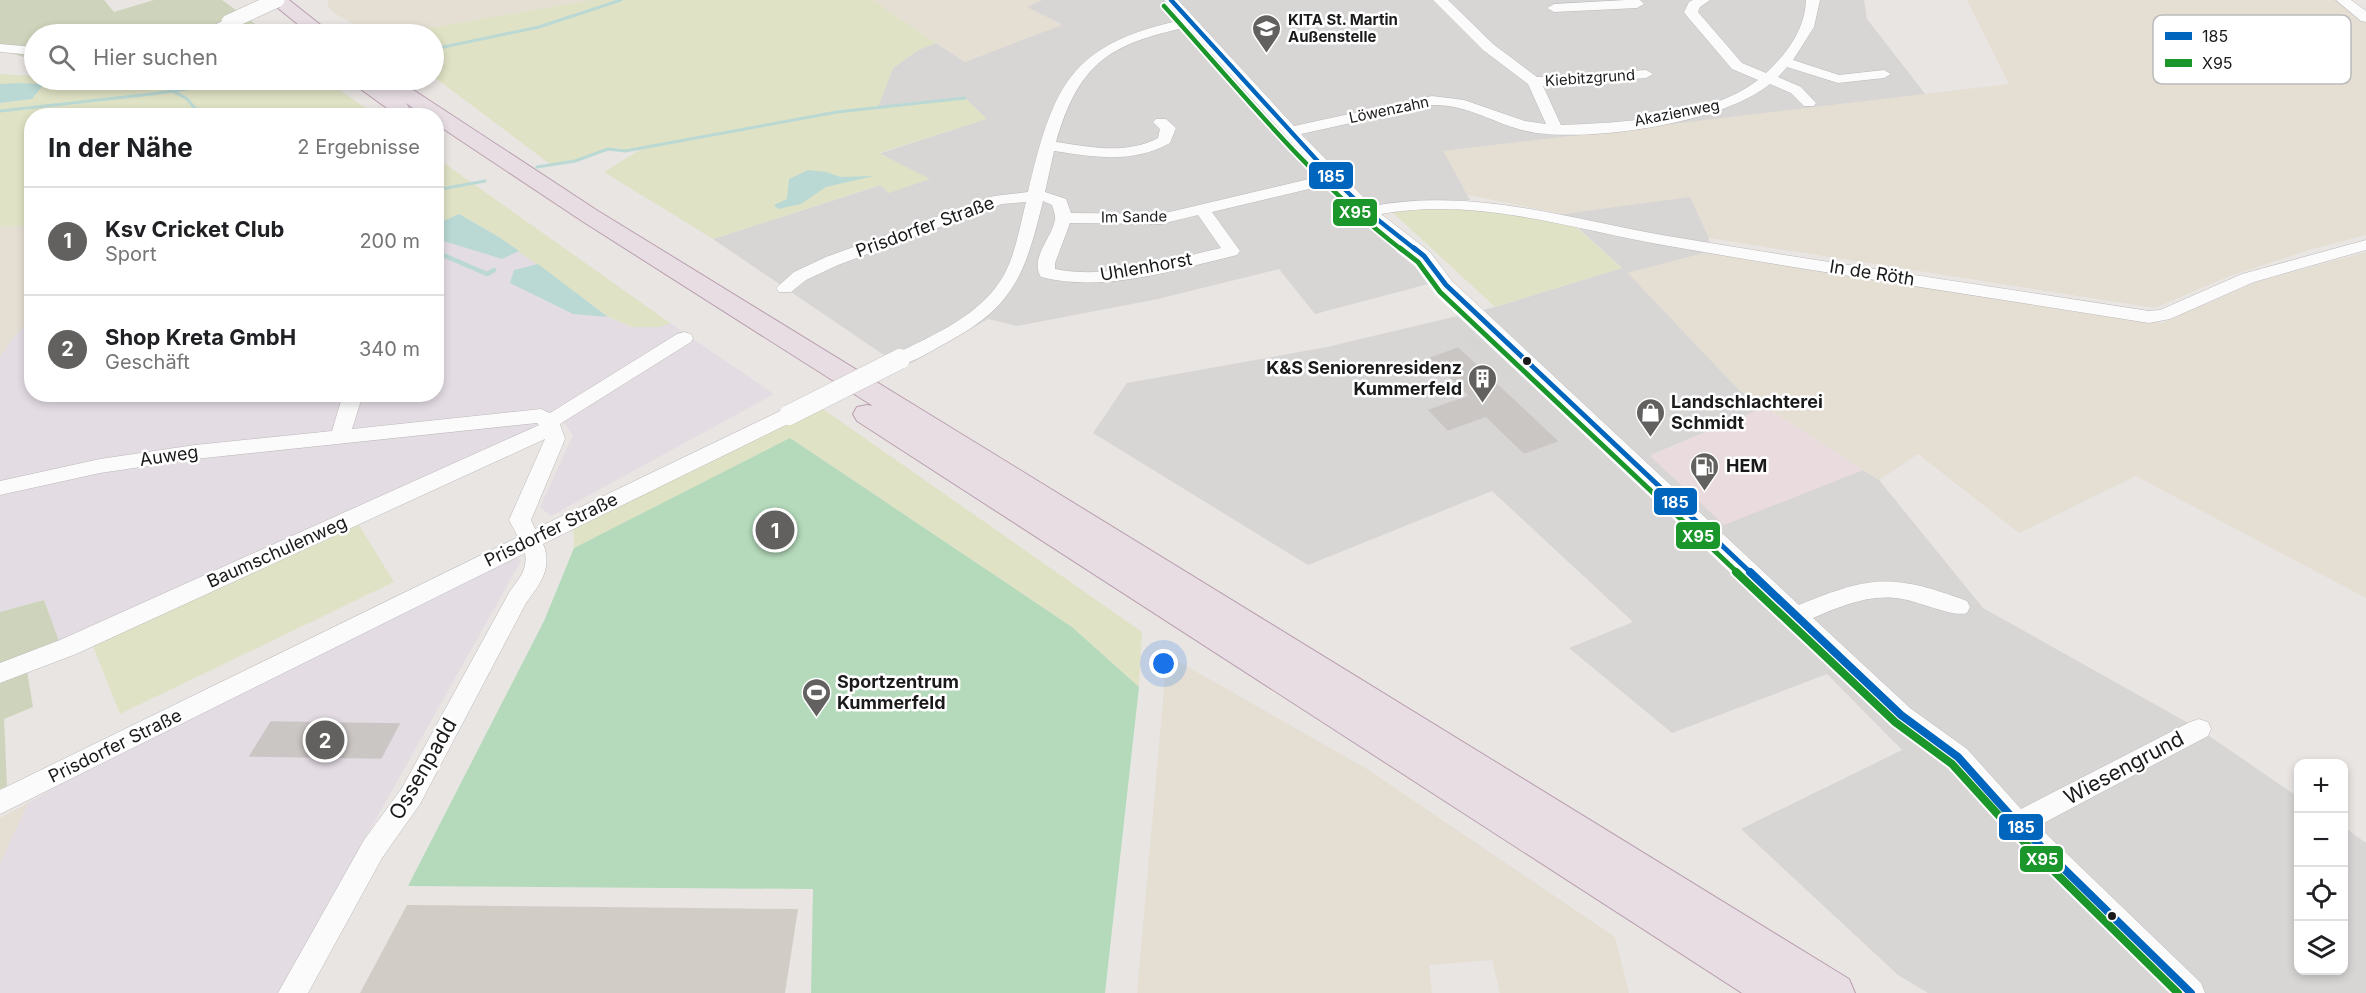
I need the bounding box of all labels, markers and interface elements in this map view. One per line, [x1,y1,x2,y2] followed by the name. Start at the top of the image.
[1288,10,1398,46] place label: KITA St. Martin Außenstelle
[1251,13,1283,55] school or university icon: KITA St. Martin Außenstelle
[2153,15,2351,84] legend
[24,24,444,90] search box
[2202,26,2228,46] text: 185
[45,41,78,74] icon: search
[93,44,218,70] text: Hier suchen
[2202,53,2233,73] text: X95
[1544,65,1636,90] street label: Kiebitzgrund
[1347,92,1431,127] street label: Löwenzahn
[1633,95,1721,130] street label: Akazienweg
[48,132,193,163] text: In der Nähe
[297,135,420,159] text: 2 Ergebnisse
[1308,161,1354,190] line badge: 185
[1317,166,1345,186] text: 185
[853,192,997,261] street label: Prisdorfer Straße
[1332,198,1378,227] line badge: X95
[1339,202,1371,222] text: X95
[1101,206,1167,227] street label: Im Sande
[105,216,284,242] text: Ksv Cricket Club
[63,229,72,253] text: 1
[359,229,420,253] text: 200 m
[105,242,156,266] text: Sport
[1098,248,1194,285] street label: Uhlenhorst
[1828,255,1916,290] street label: In de Röth
[105,324,296,350] text: Shop Kreta GmbH
[61,337,74,361] text: 2
[359,337,420,361] text: 340 m
[105,350,190,374] text: Geschäft
[1521,355,1533,367] unlabelled marker
[1266,357,1462,399] place label: K&S Seniorenresidenz Kummerfeld
[1467,362,1499,404] building icon: K&S Seniorenresidenz Kummerfeld
[1671,391,1823,433] place label: Landschlachterei Schmidt
[1634,396,1666,438] shop icon: Landschlachterei Schmidt
[138,441,200,470] street label: Auweg
[1689,450,1721,492] fuel station icon: HEM
[1726,455,1767,476] place label: HEM
[1653,487,1698,516] line badge: 185
[481,488,621,571] street label: Prisdorfer Straße
[1661,492,1689,512] text: 185
[756,508,794,552] pin: 1
[204,511,350,592] street label: Baumschulenweg
[1675,521,1721,550] line badge: X95
[1682,526,1714,546] text: X95
[1149,649,1178,678] your location
[837,671,959,713] place label: Sportzentrum Kummerfeld
[800,676,832,718] sports icon: Sportzentrum Kummerfeld
[45,704,185,787] street label: Prisdorfer Straße
[383,713,462,824] street label: Ossenpadd
[306,718,344,762] pin: 2
[2060,725,2188,810] street label: Wiesengrund
[2294,759,2348,975] map controls
[2294,759,2348,813] button: +
[1998,813,2044,841] line badge: 185
[2294,813,2348,867] button: −
[2007,817,2035,837] text: 185
[2019,845,2064,873] line badge: X95
[2026,849,2058,869] text: X95
[2294,867,2348,921] button: locate
[2106,910,2118,922] unlabelled marker
[2294,921,2348,975] button: layers

